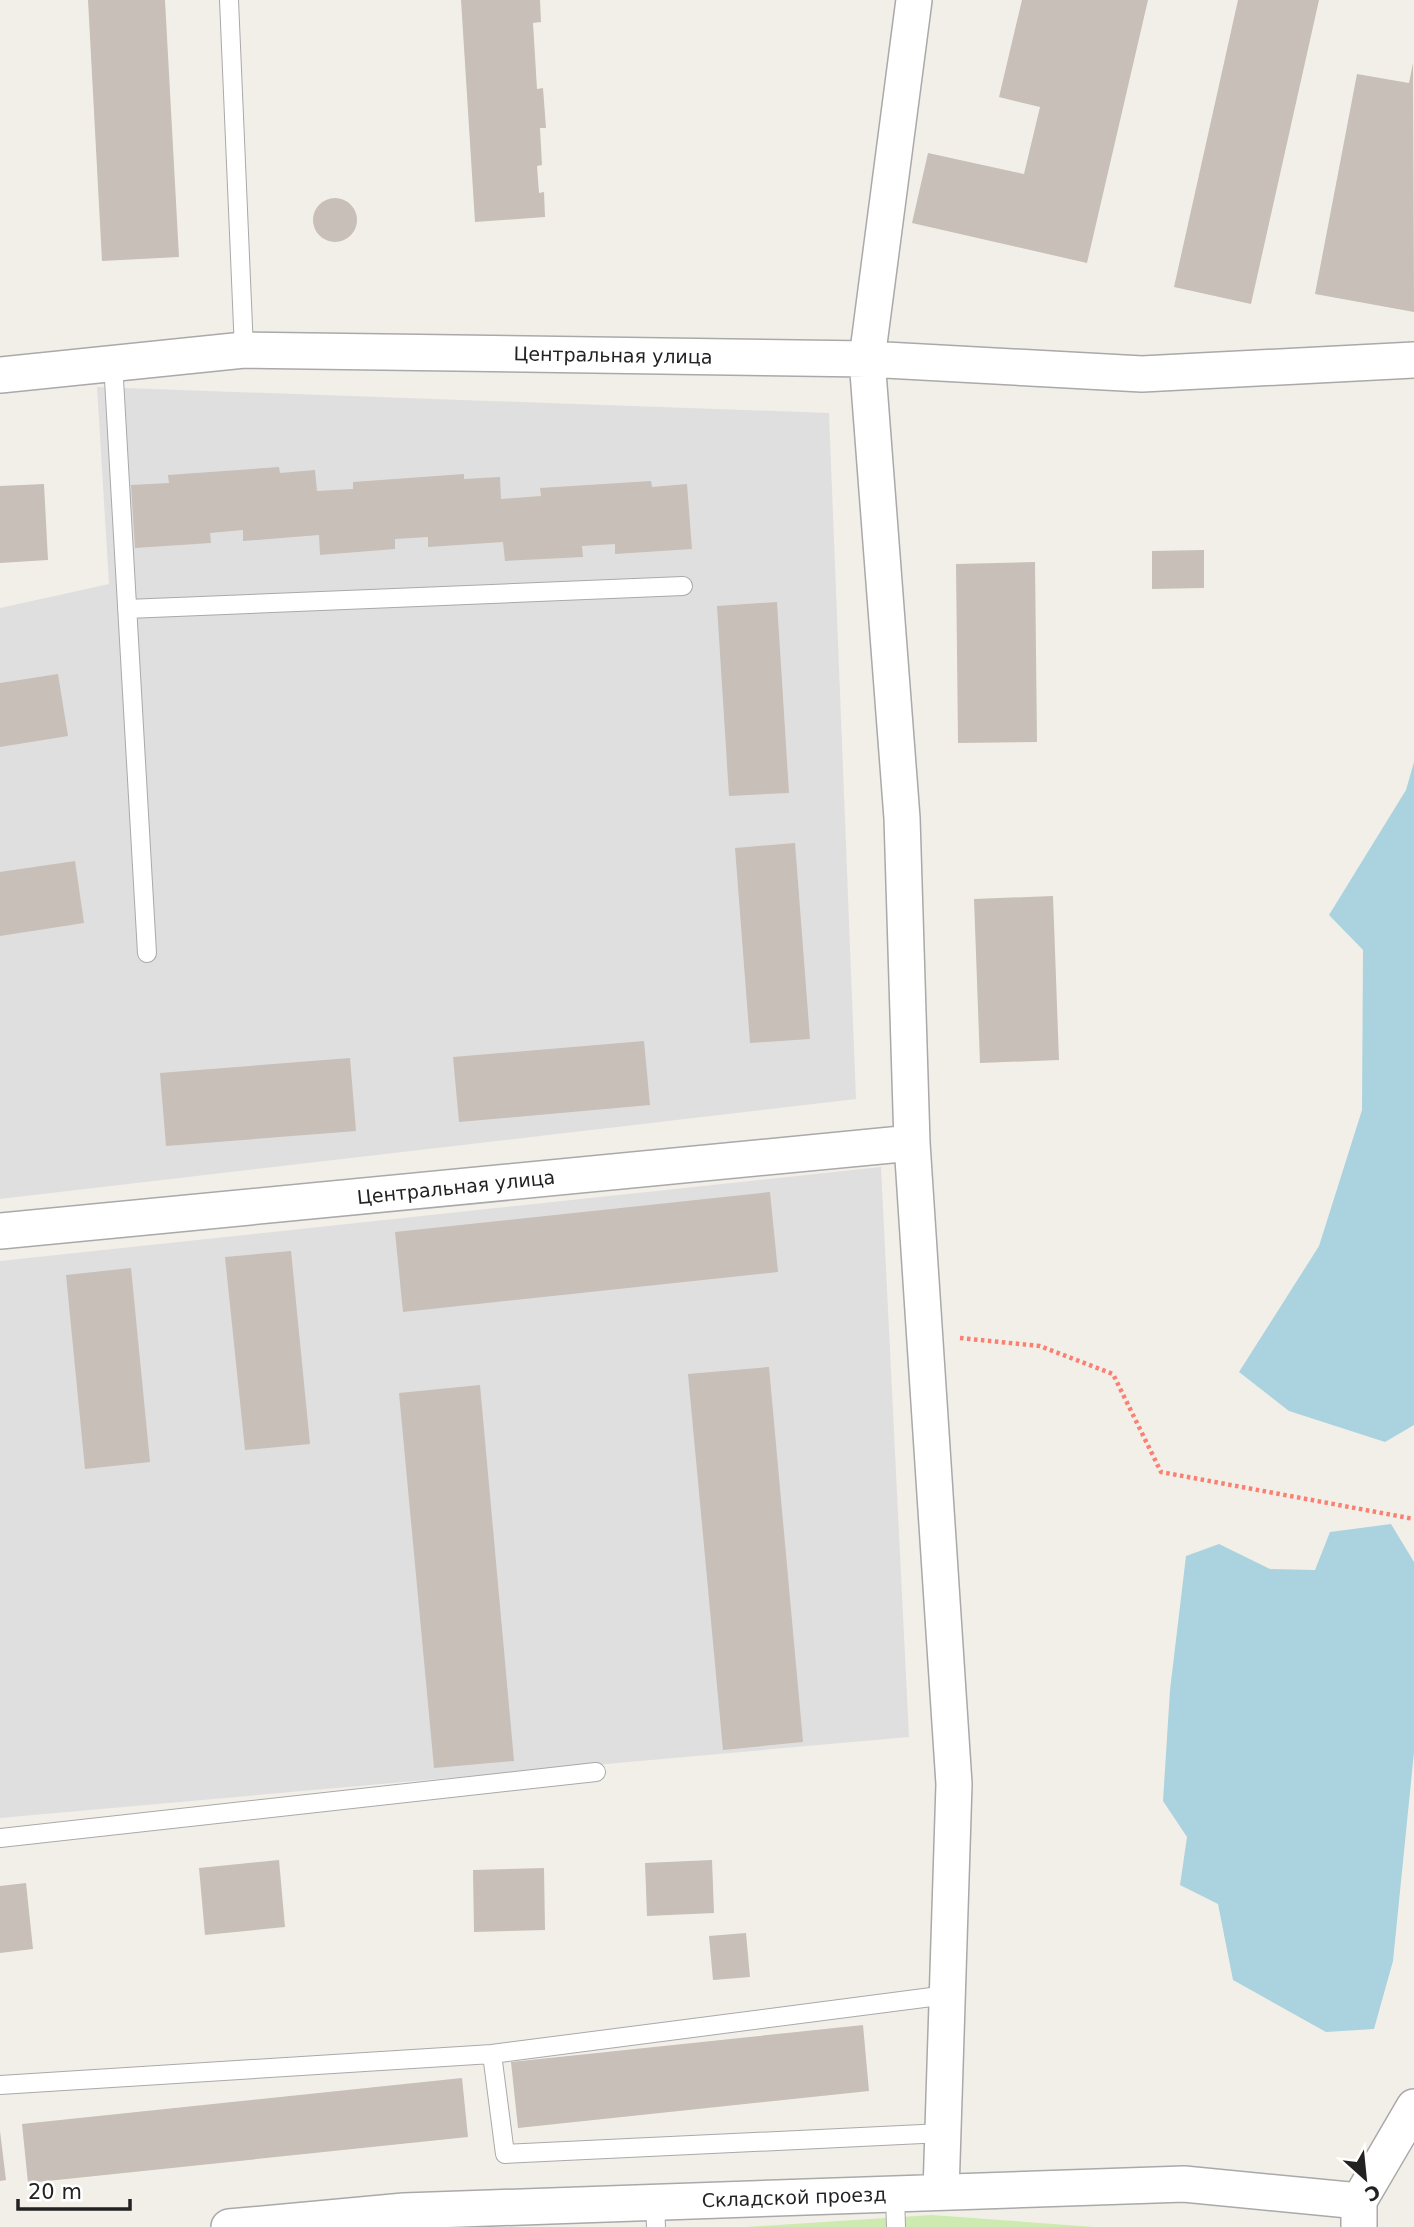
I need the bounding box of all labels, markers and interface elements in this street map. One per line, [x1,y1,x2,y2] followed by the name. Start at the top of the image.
[513,342,713,368] street label: Центральная улица
[356,1166,556,1208] street label: Центральная улица
[1330,2143,1400,2213] north arrow
[18,2168,130,2212] scale bar
[28,2180,82,2204] text: 20 m
[1362,2180,1384,2206] text: С
[701,2183,887,2211] street label: Складской проезд

